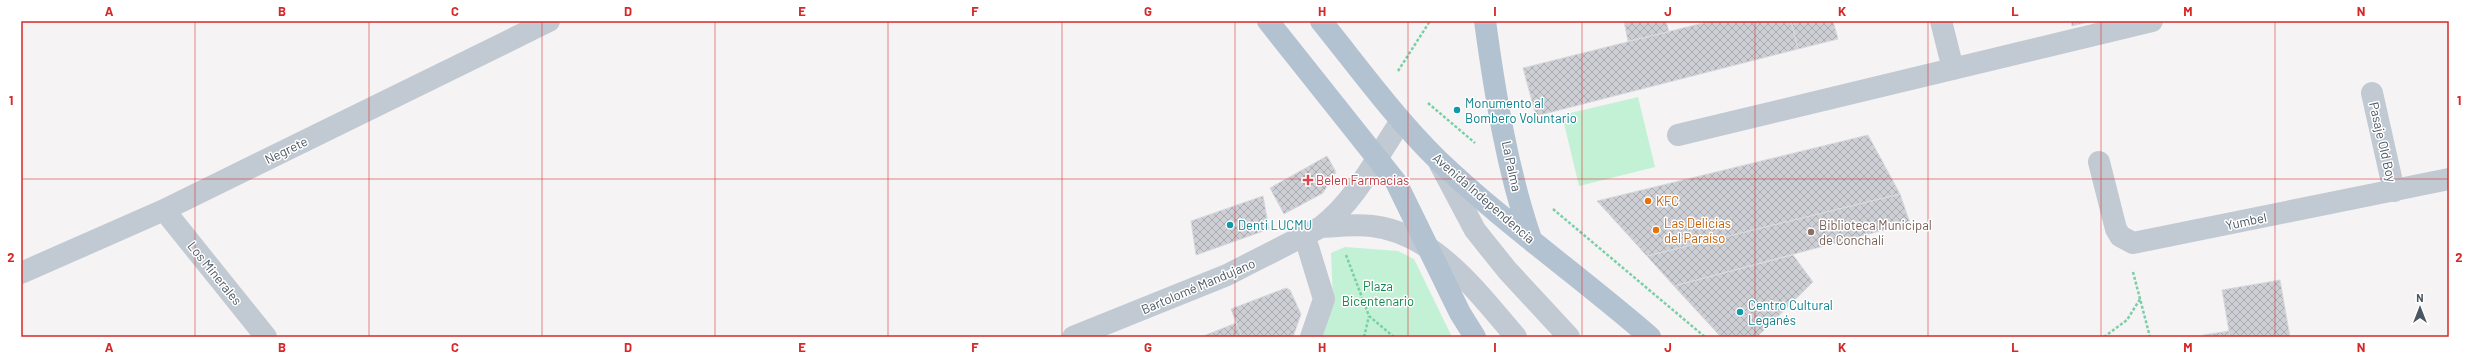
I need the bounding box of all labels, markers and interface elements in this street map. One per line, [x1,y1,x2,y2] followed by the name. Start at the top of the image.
[105,3,114,19] text: A
[278,3,286,19] text: B
[451,3,459,19] text: C
[624,3,632,19] text: D
[798,3,806,19] text: E
[971,3,979,19] text: F
[1144,3,1152,19] text: G
[1318,3,1326,19] text: H
[1493,3,1497,19] text: I
[1664,3,1672,19] text: J
[1838,3,1846,19] text: K
[2011,3,2019,19] text: L
[2183,3,2193,19] text: M
[2357,3,2365,19] text: N
[9,92,13,108] text: 1
[2457,92,2461,108] text: 1
[1465,95,1577,126] place label: Monumento al Bombero Voluntario
[2366,100,2400,184] street label: Pasaje Old Boy
[1452,105,1462,115] marker: Monumento al Bombero Voluntario
[262,133,310,167] street label: Negrete
[1499,139,1525,193] street label: La Palma
[1430,149,1538,247] street label: Avenida Independencia
[1316,172,1409,188] place label: Belen Farmacias
[1303,175,1313,185] marker: Belen Farmacias
[1656,193,1679,209] place label: KFC
[1643,196,1653,206] marker: KFC
[2224,209,2268,233] street label: Yumbel
[1664,215,1731,246] place label: Las Delicias del Paraíso
[1238,217,1312,233] place label: Denti LUCMU
[1819,217,1932,248] place label: Biblioteca Municipal de Conchalí
[1225,220,1235,230] marker: Denti LUCMU
[1651,225,1661,235] marker: Las Delicias del Paraíso
[1806,227,1816,237] marker: Biblioteca Municipal de Conchalí
[184,238,246,308] street label: Los Minerales
[7,249,15,265] text: 2
[2455,249,2463,265] text: 2
[1139,255,1257,317] street label: Bartolomé Mandujano
[1342,278,1414,309] park label: Plaza Bicentenario
[2400,288,2440,328] north arrow
[2416,291,2424,304] text: N
[1748,297,1833,328] place label: Centro Cultural Leganés
[1735,307,1745,317] marker: Centro Cultural Leganés
[105,339,114,355] text: A
[278,339,286,355] text: B
[451,339,459,355] text: C
[624,339,632,355] text: D
[798,339,806,355] text: E
[971,339,979,355] text: F
[1144,339,1152,355] text: G
[1318,339,1326,355] text: H
[1493,339,1497,355] text: I
[1664,339,1672,355] text: J
[1838,339,1846,355] text: K
[2011,339,2019,355] text: L
[2183,339,2193,355] text: M
[2357,339,2365,355] text: N

